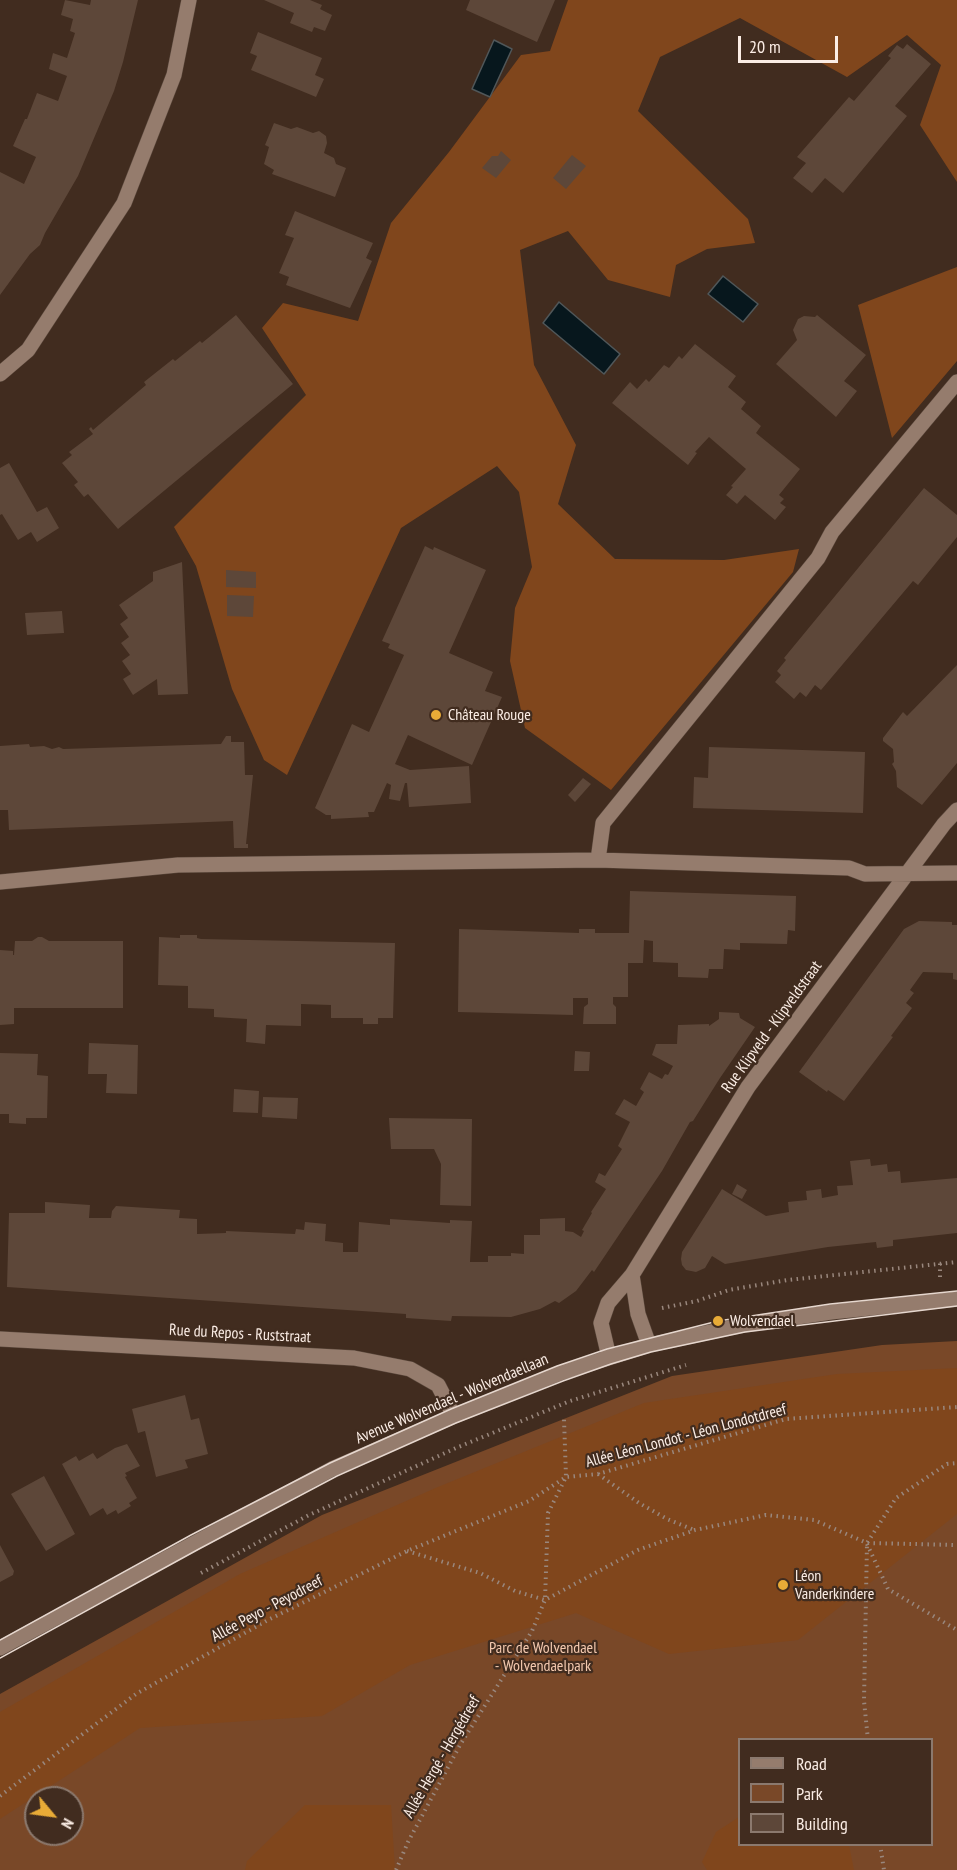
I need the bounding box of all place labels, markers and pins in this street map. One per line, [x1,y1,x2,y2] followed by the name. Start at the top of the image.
[448,705,531,725] place label: Château Rouge
[429,708,443,722] marker: Château Rouge
[730,1311,794,1331] place label: Wolvendael
[711,1314,725,1328] marker: Wolvendael
[795,1566,874,1604] place label: Léon Vanderkindere
[776,1578,790,1592] marker: Léon Vanderkindere

